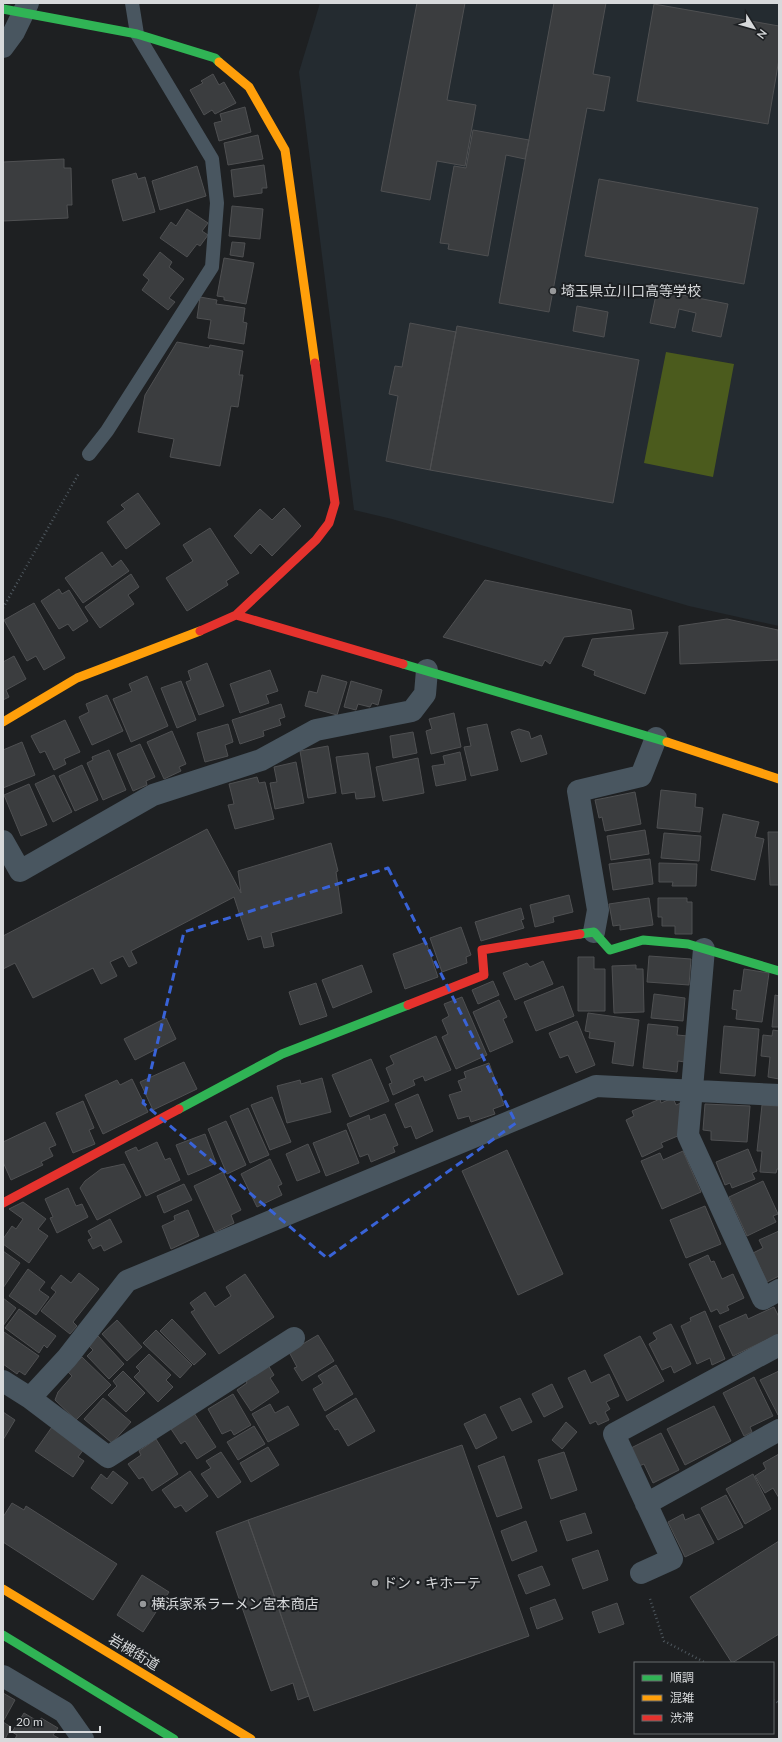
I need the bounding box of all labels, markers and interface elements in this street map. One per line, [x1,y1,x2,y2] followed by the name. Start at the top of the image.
[734,8,774,48] north arrow
[755,27,770,42] text: N
[561,282,701,299] place label: 埼玉県立川口高等学校
[548,286,558,296] marker: 埼玉県立川口高等学校
[383,1574,481,1591] place label: ドン・キホーテ
[370,1578,380,1588] marker: ドン・キホーテ
[151,1595,318,1612] place label: 横浜家系ラーメン宮本商店
[138,1599,148,1609] marker: 横浜家系ラーメン宮本商店
[106,1630,163,1673] street label: 岩槻街道
[634,1662,774,1734] legend
[670,1670,694,1685] text: 順調
[670,1690,694,1705] text: 混雑
[10,1708,100,1734] scale bar
[670,1710,694,1725] text: 渋滞
[16,1714,43,1729] text: 20 m

